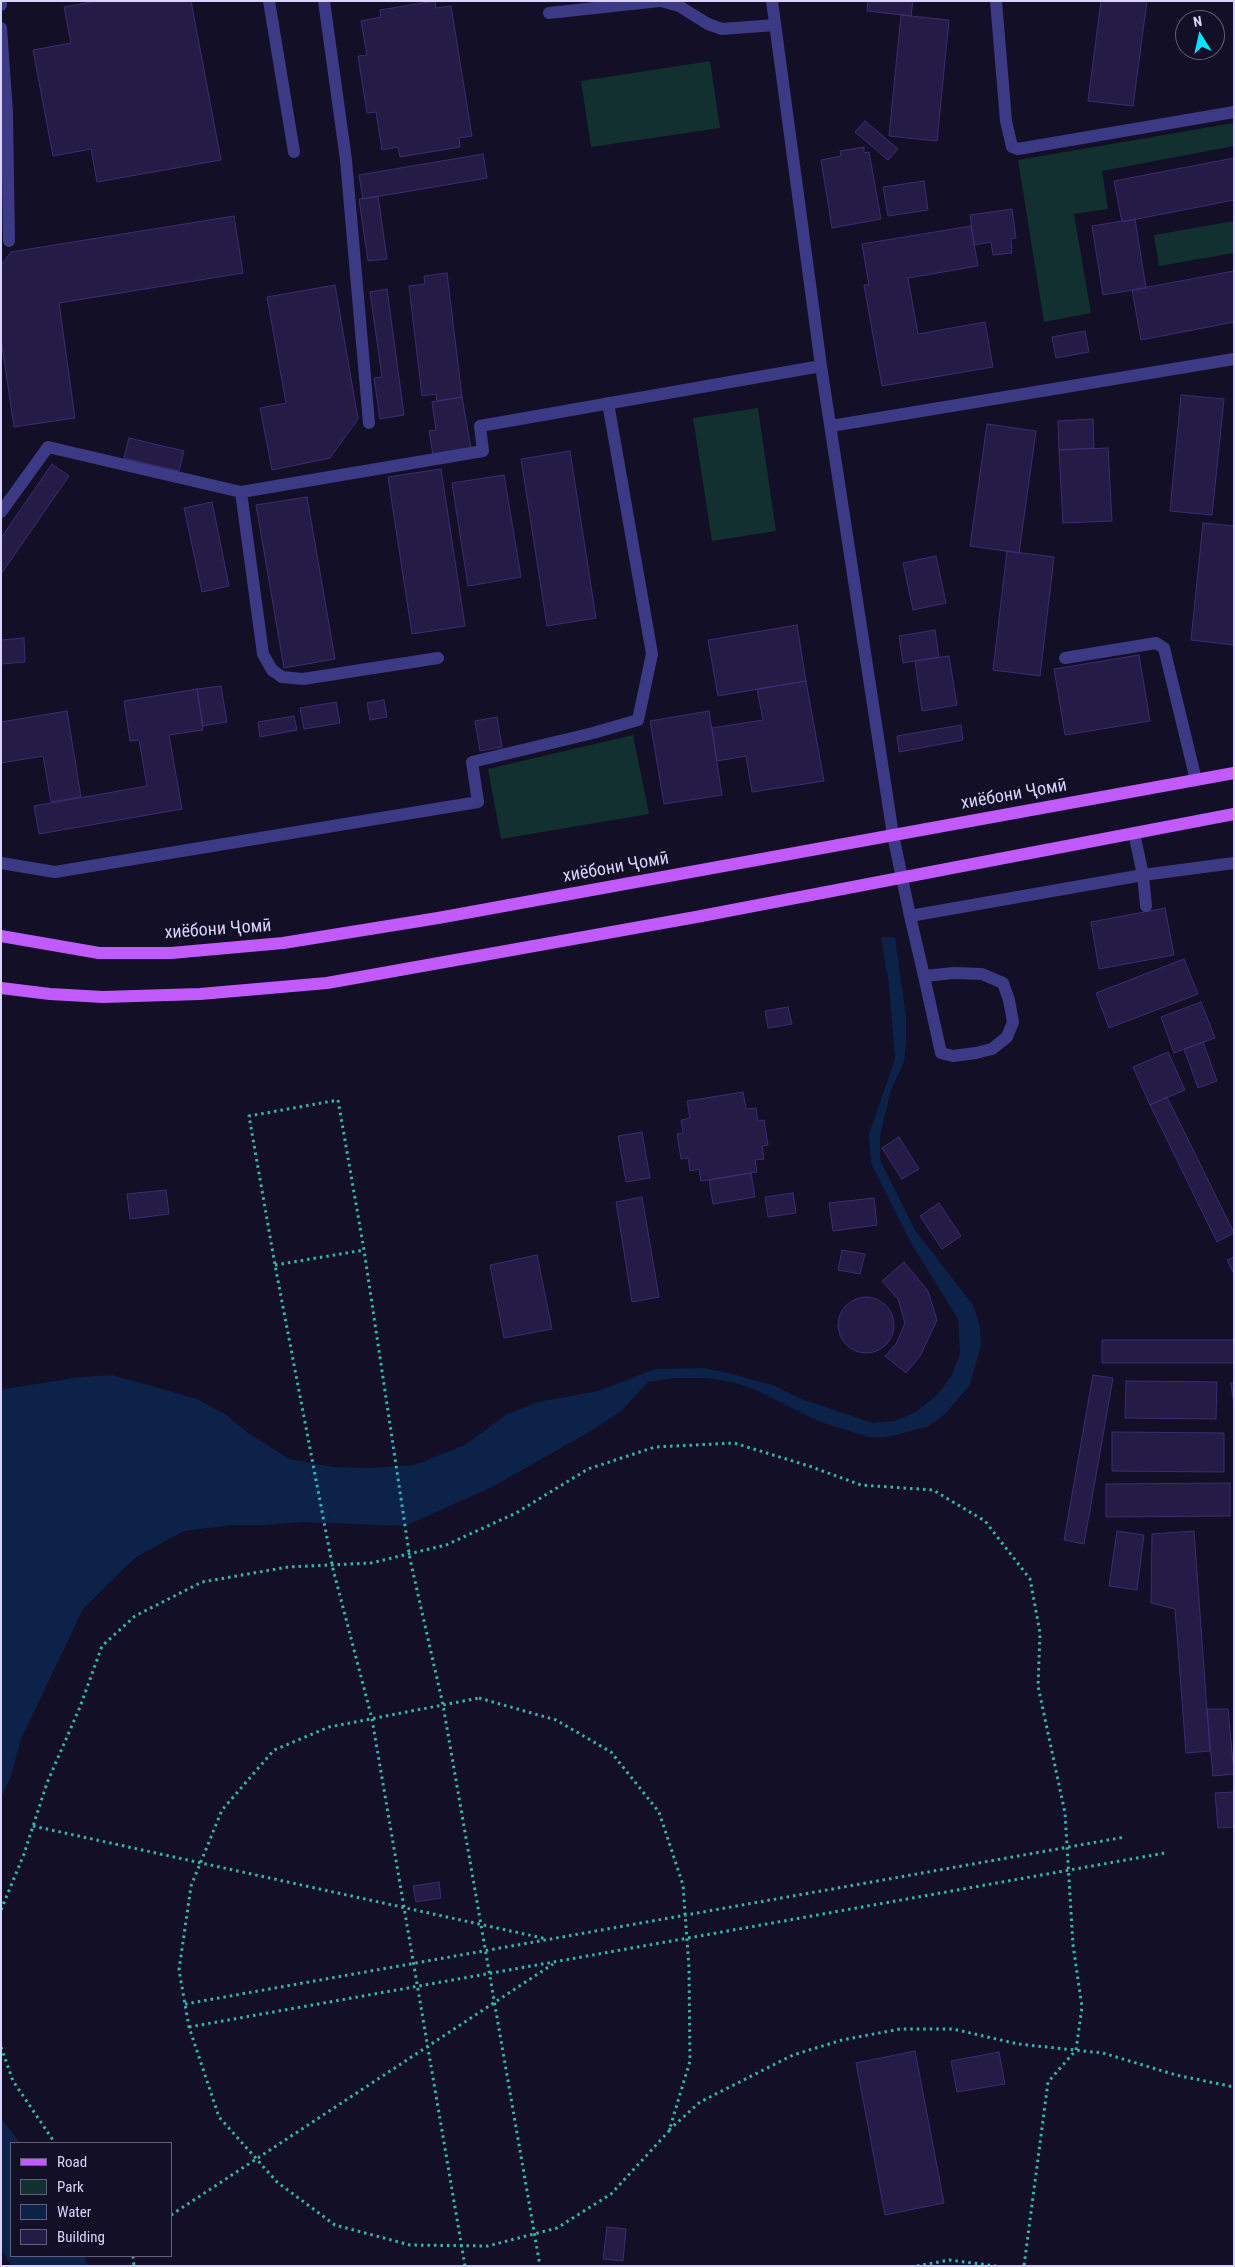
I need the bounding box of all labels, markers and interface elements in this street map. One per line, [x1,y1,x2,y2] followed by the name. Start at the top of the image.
[1175,10,1225,60] north arrow
[1192,13,1203,30] text: N
[959,775,1069,815] street label: хиёбони Ҷомӣ
[561,848,671,888] street label: хиёбони Ҷомӣ
[164,915,272,945] street label: хиёбони Ҷомӣ
[10,2142,172,2257] legend
[57,2153,87,2171] text: Road
[57,2178,84,2196] text: Park
[57,2203,91,2221] text: Water
[57,2228,105,2246] text: Building

